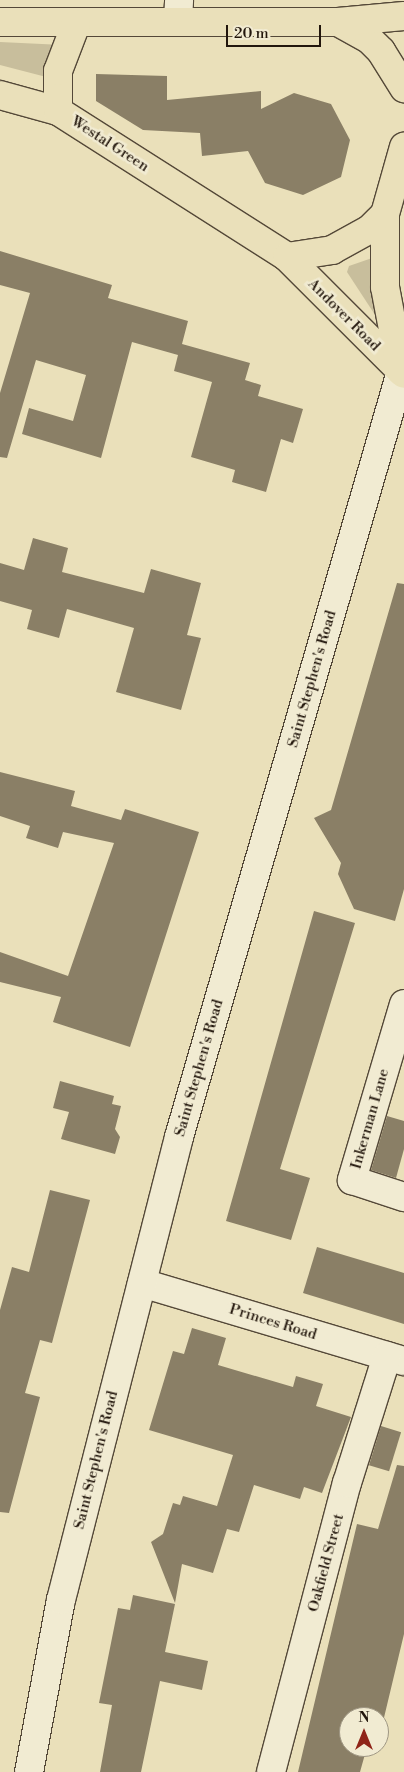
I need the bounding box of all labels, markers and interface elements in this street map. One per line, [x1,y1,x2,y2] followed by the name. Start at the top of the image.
[229,15,324,47] scale bar
[234,24,269,43] text: 20 m
[68,112,152,176] street label: Westal Green
[304,275,384,355] street label: Andover Road
[284,608,340,750] street label: Saint Stephen's Road
[171,997,227,1139] street label: Saint Stephen's Road
[347,1067,393,1171] street label: Inkerman Lane
[227,1300,319,1344] street label: Princes Road
[70,1389,122,1531] street label: Saint Stephen's Road
[304,1512,348,1614] street label: Oakfield Street
[339,1707,389,1757] north arrow
[358,1709,370,1727] text: N

